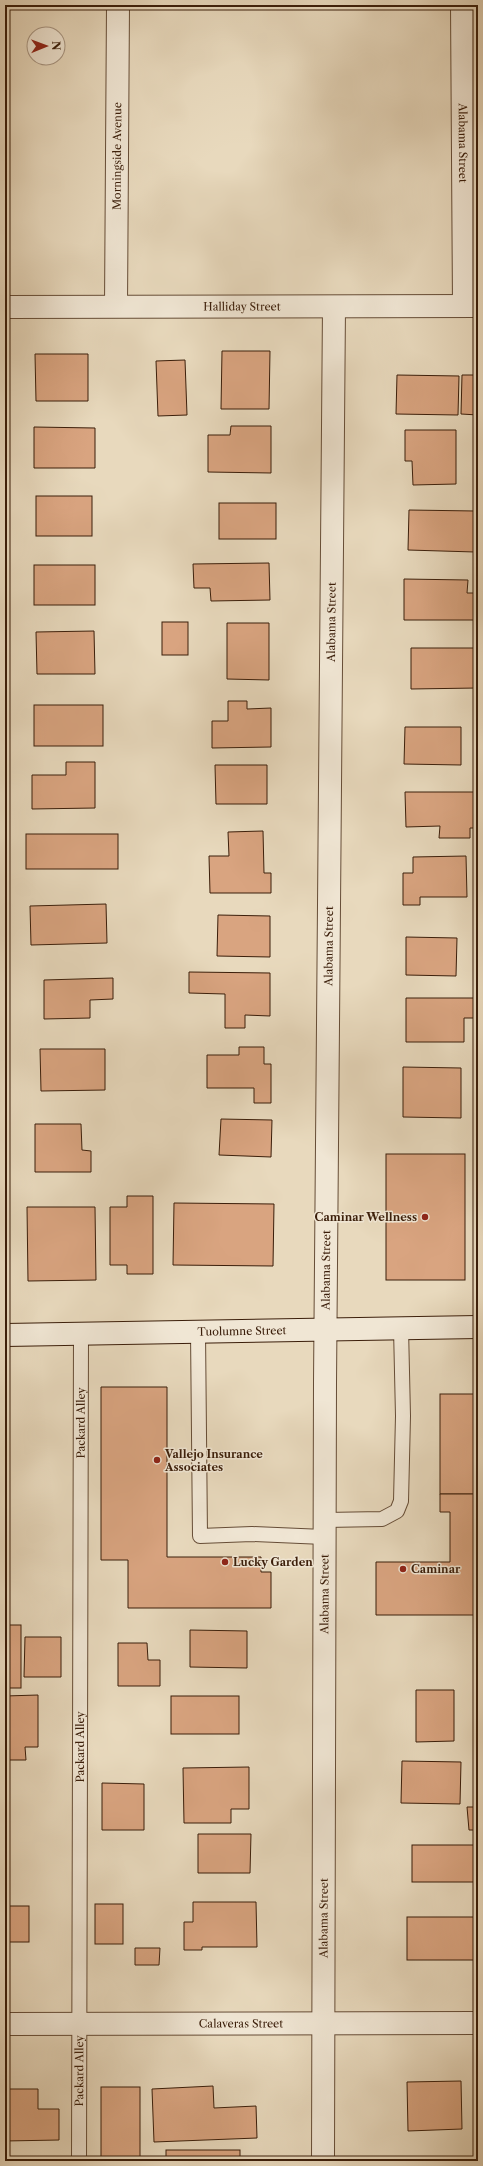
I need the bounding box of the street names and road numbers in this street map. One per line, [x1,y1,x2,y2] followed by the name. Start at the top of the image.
[110,102,124,210] street label: Morningside Avenue
[456,102,470,183] street label: Alabama Street
[203,299,281,314] street label: Halliday Street
[324,582,339,663] street label: Alabama Street
[321,906,336,987] street label: Alabama Street
[319,1230,333,1311] street label: Alabama Street
[197,1323,287,1339] street label: Tuolumne Street
[74,1387,88,1459] street label: Packard Alley
[317,1554,332,1635] street label: Alabama Street
[73,1711,87,1783] street label: Packard Alley
[317,1878,331,1959] street label: Alabama Street
[199,2016,283,2031] street label: Calaveras Street
[72,2035,86,2107] street label: Packard Alley

